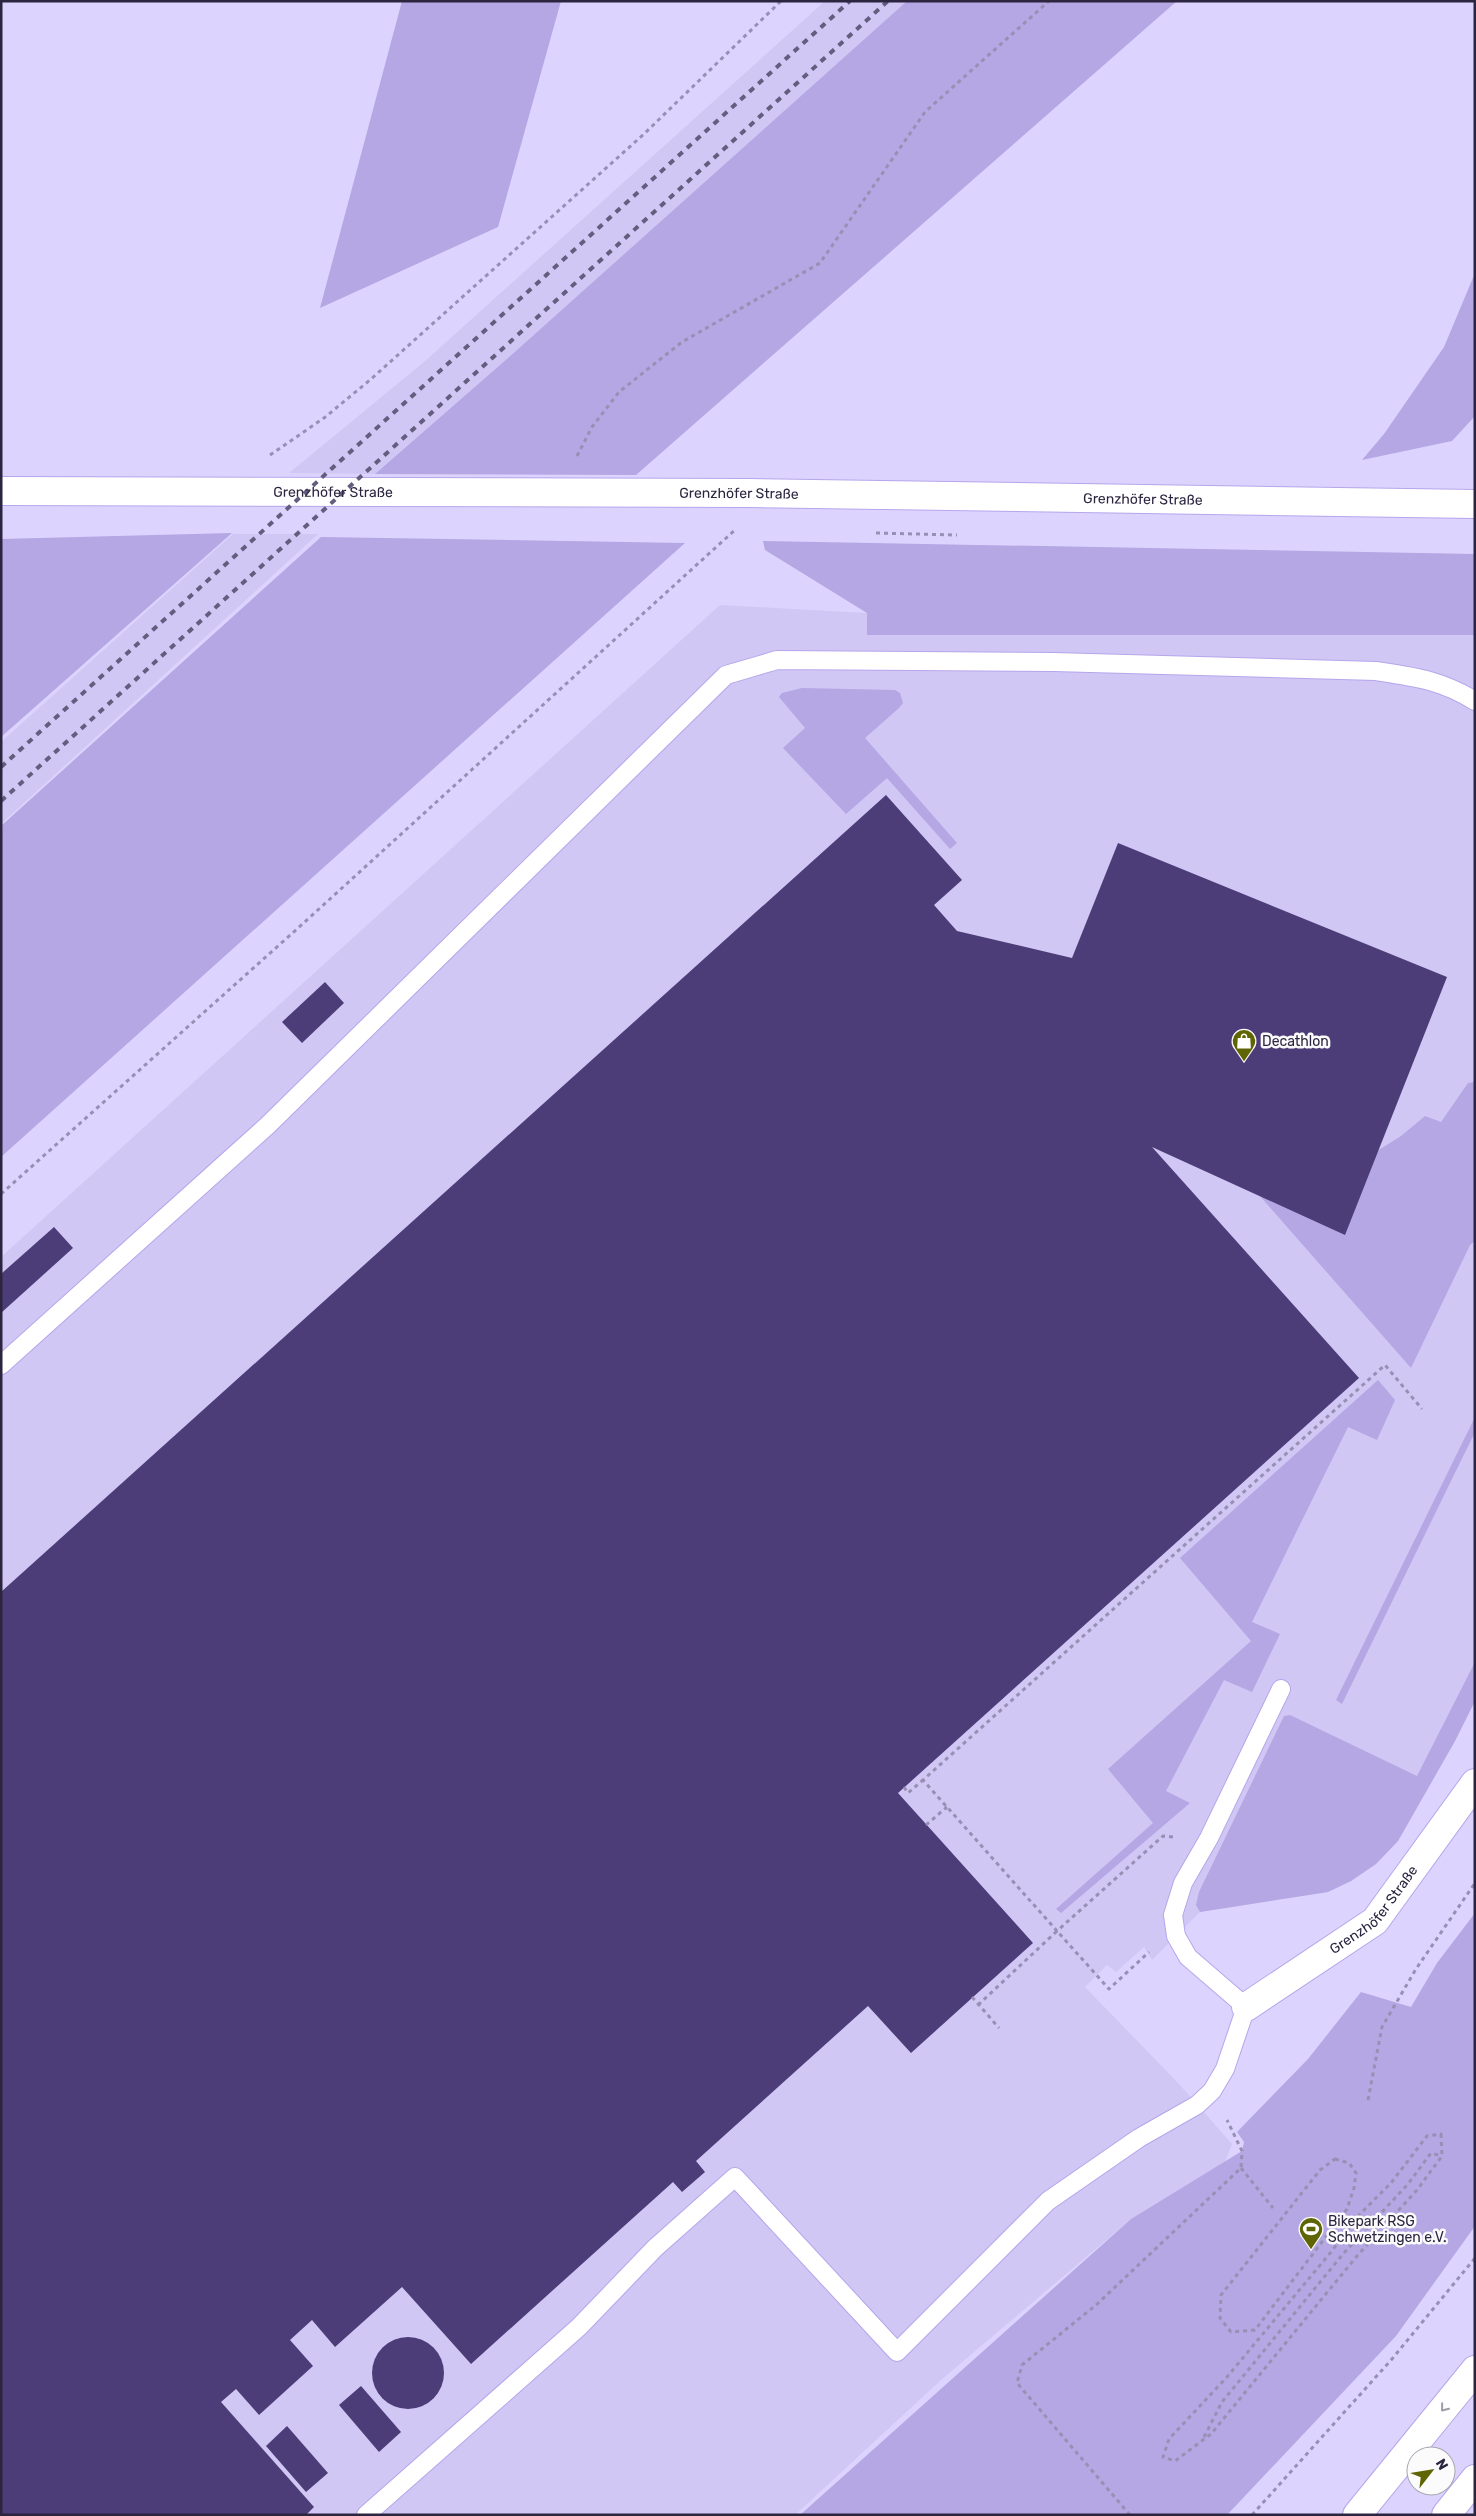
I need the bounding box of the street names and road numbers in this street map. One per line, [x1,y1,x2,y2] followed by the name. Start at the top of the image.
[273,484,393,501] street label: Grenzhöfer Straße
[679,485,799,503] street label: Grenzhöfer Straße
[1083,490,1203,509] street label: Grenzhöfer Straße
[1327,1862,1422,1958] street label: Grenzhöfer Straße

